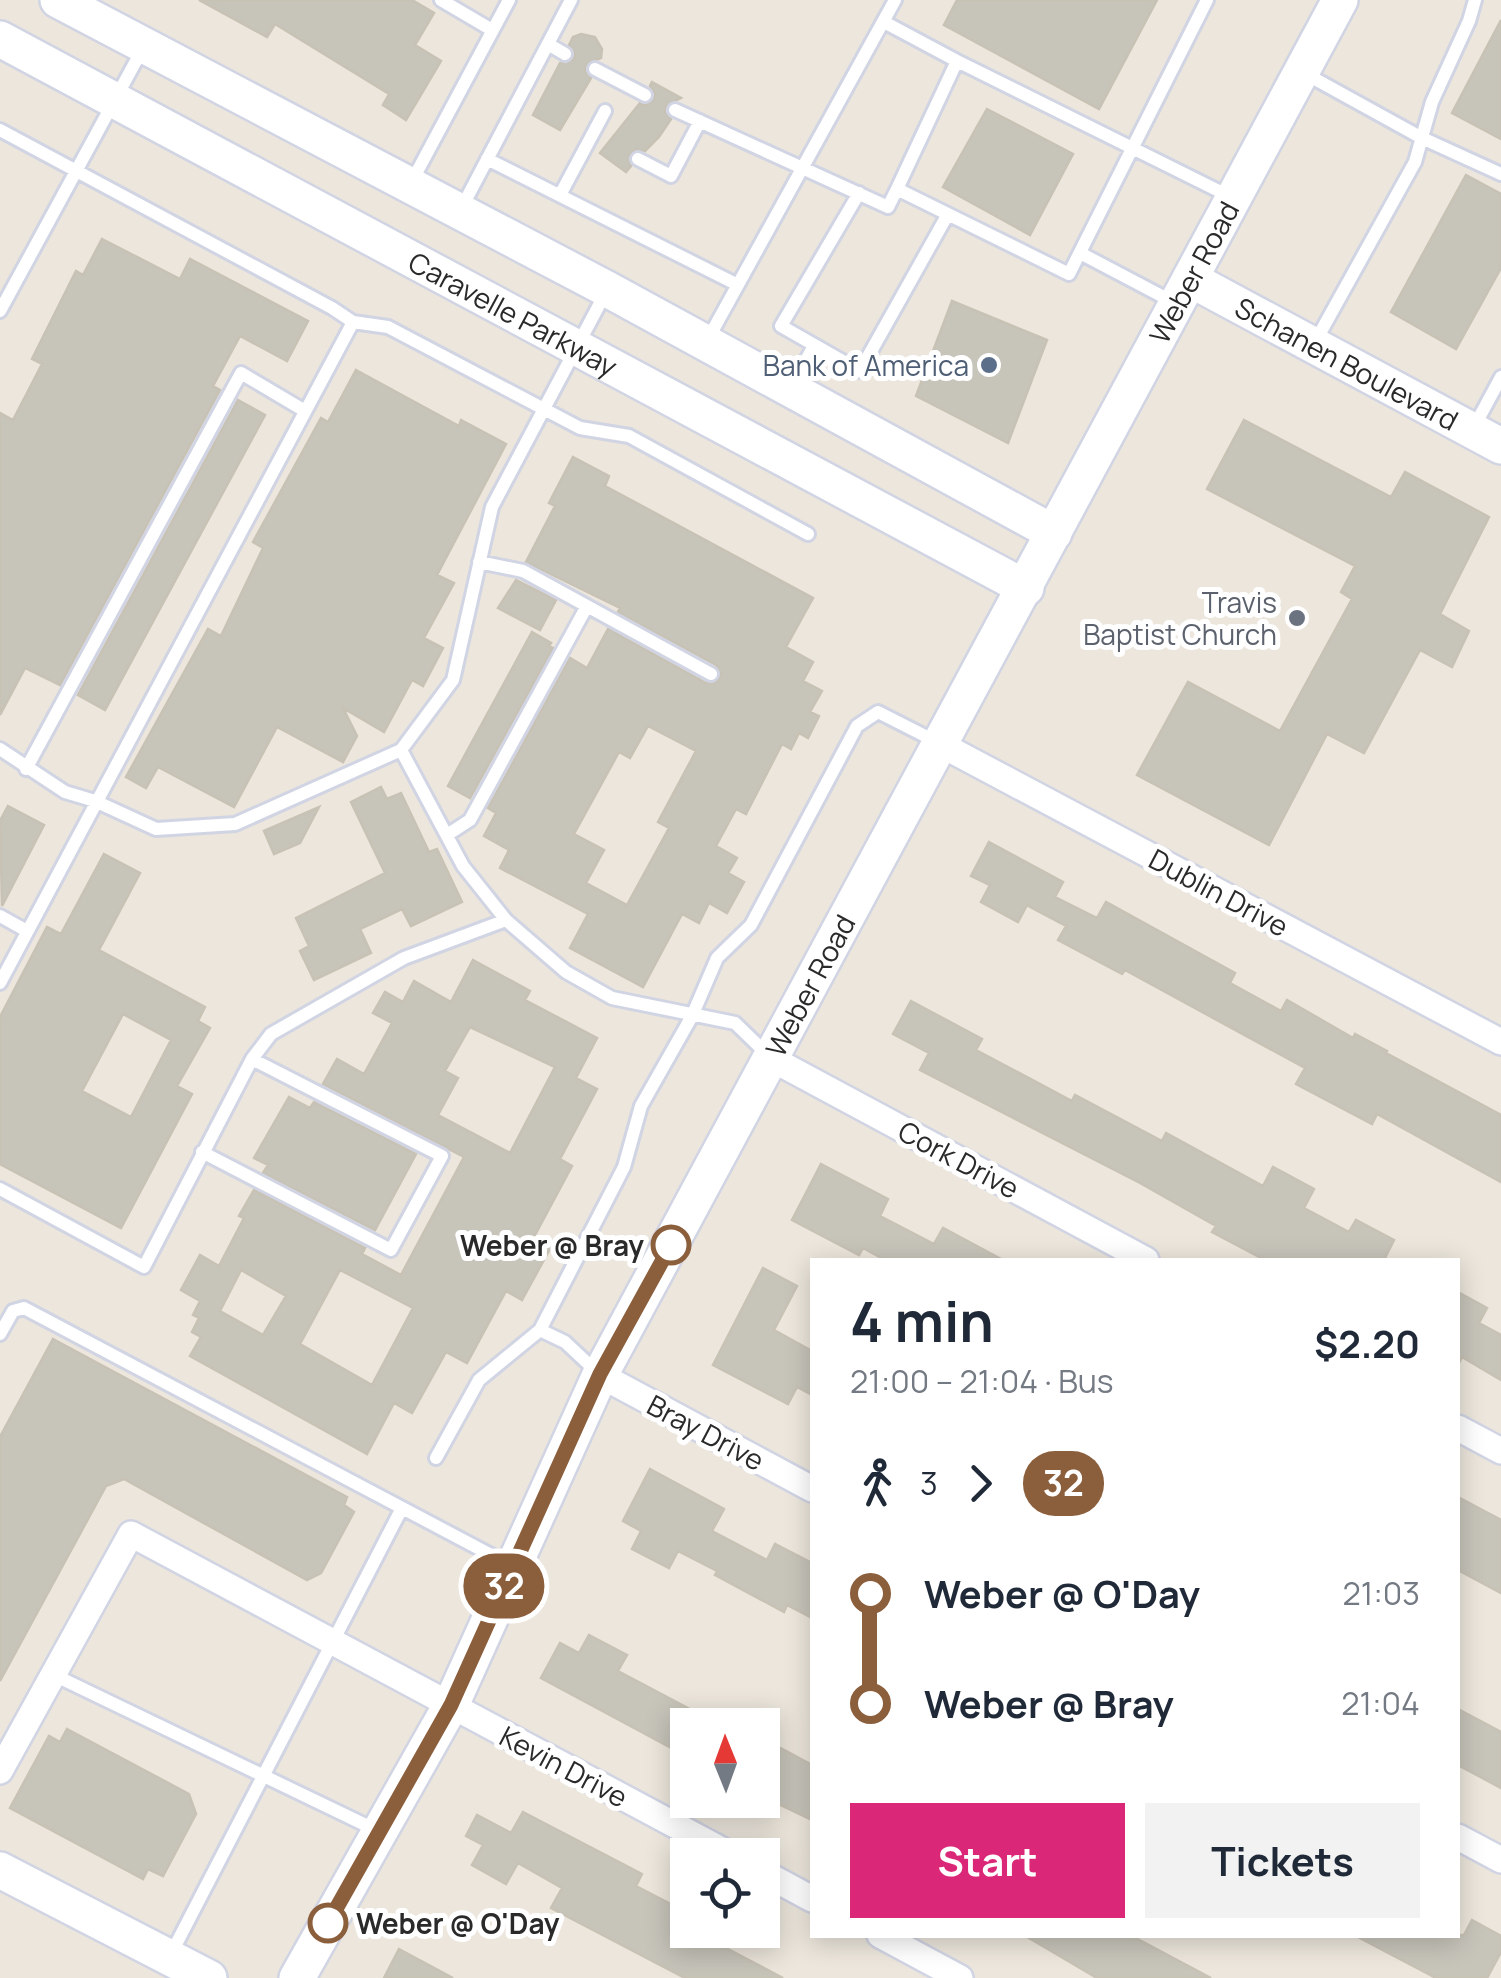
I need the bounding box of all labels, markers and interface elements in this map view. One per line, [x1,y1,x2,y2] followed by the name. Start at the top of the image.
[1140,194,1247,350] street label: Weber Road
[402,242,624,385] street label: Caravelle Parkway
[1229,288,1465,439] street label: Schanen Boulevard
[763,346,969,384] place label: Bank of America
[978,354,1000,376] marker: Bank of America
[1083,583,1277,653] place label: Travis Baptist Church
[1286,607,1308,629] marker: Travis Baptist Church
[1143,839,1295,945] street label: Dublin Drive
[756,908,863,1063] street label: Weber Road
[892,1111,1026,1207] street label: Cork Drive
[460,1226,644,1264] place label: Weber @ Bray
[652,1226,690,1264] marker: Weber @ Bray
[850,1283,994,1359] text: 4 min
[1314,1317,1420,1369] text: $2.20
[850,1359,1114,1403] text: 21:00 – 21:04 · Bus
[641,1385,771,1479] street label: Bray Drive
[850,1456,905,1511] icon: walk
[953,1456,1008,1511] icon: forward
[1043,1459,1084,1507] text: 32
[920,1461,938,1505] text: 3
[459,1554,549,1618] line badge: 32
[483,1562,525,1610] text: 32
[924,1567,1200,1619] text: Weber @ O'Day
[1342,1571,1420,1615] text: 21:03
[924,1677,1174,1729] text: Weber @ Bray
[1341,1681,1420,1725] text: 21:04
[670,1708,780,1818] north arrow
[670,1708,780,1948] map controls
[493,1716,635,1816] street label: Kevin Drive
[850,1803,1125,1918] button: Start
[1145,1803,1420,1918] button: Tickets
[670,1838,780,1948] button: locate
[309,1904,347,1942] marker: Weber @ O'Day
[356,1904,560,1942] place label: Weber @ O'Day

